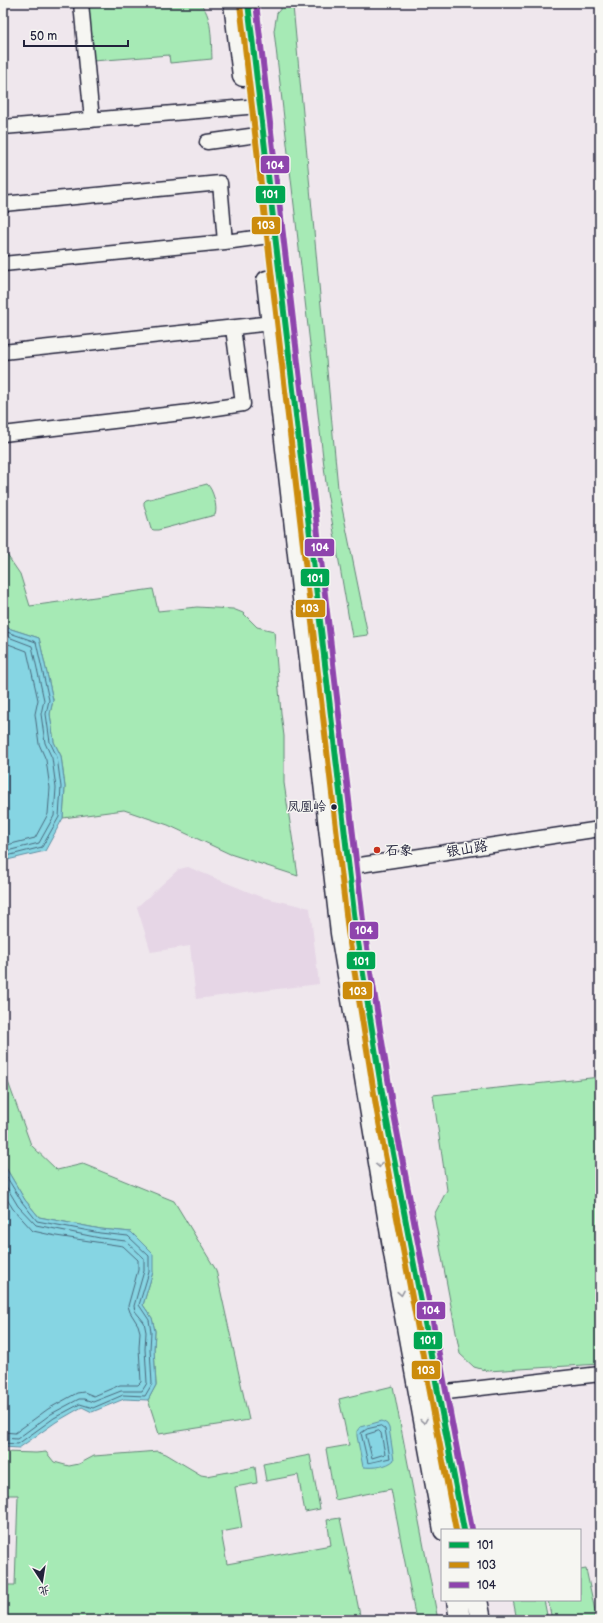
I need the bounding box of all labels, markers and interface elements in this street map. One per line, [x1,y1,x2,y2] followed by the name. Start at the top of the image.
[24,22,128,48] scale bar
[30,29,57,44] text: 50 m
[260,155,290,174] line badge: 104
[266,159,284,172] text: 104
[255,185,286,204] line badge: 101
[262,188,278,201] text: 101
[251,216,281,235] line badge: 103
[257,219,276,232] text: 103
[304,538,335,557] line badge: 104
[311,541,329,554] text: 104
[300,568,330,587] line badge: 101
[307,572,323,585] text: 101
[295,599,326,618] line badge: 103
[301,602,320,615] text: 103
[287,799,326,815] place label: 凤凰岭
[329,802,339,812] marker: 凤凰岭
[445,837,489,861] street label: 银山路
[385,842,413,859] place label: 石象
[372,845,382,855] marker: 石象
[349,921,379,940] line badge: 104
[355,924,373,937] text: 104
[346,951,376,970] line badge: 101
[353,955,369,968] text: 101
[342,981,373,1000] line badge: 103
[349,985,368,998] text: 103
[374,1161,383,1168] one-way arrow
[396,1290,405,1296] one-way arrow
[416,1301,446,1320] line badge: 104
[422,1304,440,1317] text: 104
[413,1331,443,1350] line badge: 101
[420,1334,436,1347] text: 101
[411,1360,441,1380] line badge: 103
[417,1364,436,1377] text: 103
[420,1418,428,1424] one-way arrow
[441,1529,581,1601] legend
[477,1538,493,1553] text: 101
[477,1558,496,1573] text: 103
[22,1561,62,1601] north arrow
[477,1578,497,1593] text: 104
[37,1583,51,1598] text: 北

